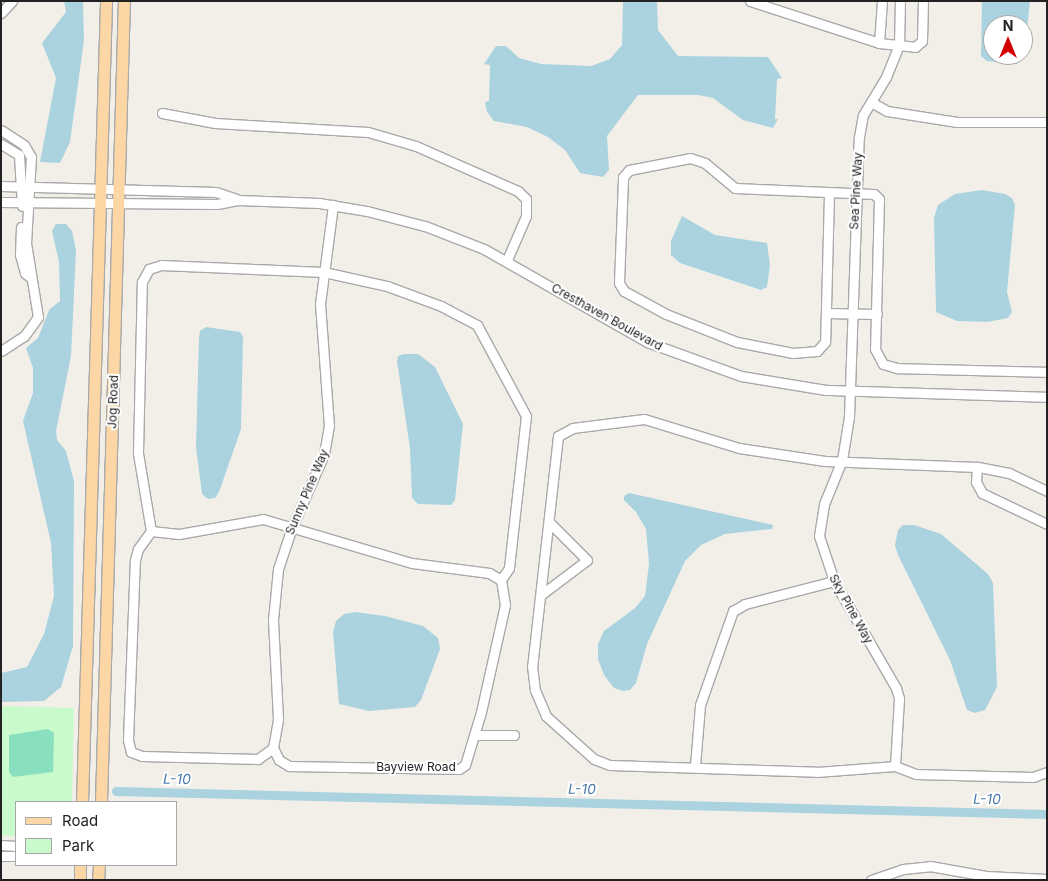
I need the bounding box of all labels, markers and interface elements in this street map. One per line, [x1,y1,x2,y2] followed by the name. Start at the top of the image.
[983,15,1033,65] north arrow
[1003,17,1013,34] text: N
[847,152,865,230] street label: Sea Pine Way
[549,280,665,354] street label: Cresthaven Boulevard
[105,375,121,429] street label: Jog Road
[283,447,331,537] street label: Sunny Pine Way
[826,572,876,646] street label: Sky Pine Way
[376,760,456,774] street label: Bayview Road
[163,770,191,788] water label: L-10
[568,780,596,798] water label: L-10
[973,790,1001,808] water label: L-10
[15,801,178,866] legend
[62,811,98,830] text: Road
[62,836,94,855] text: Park

